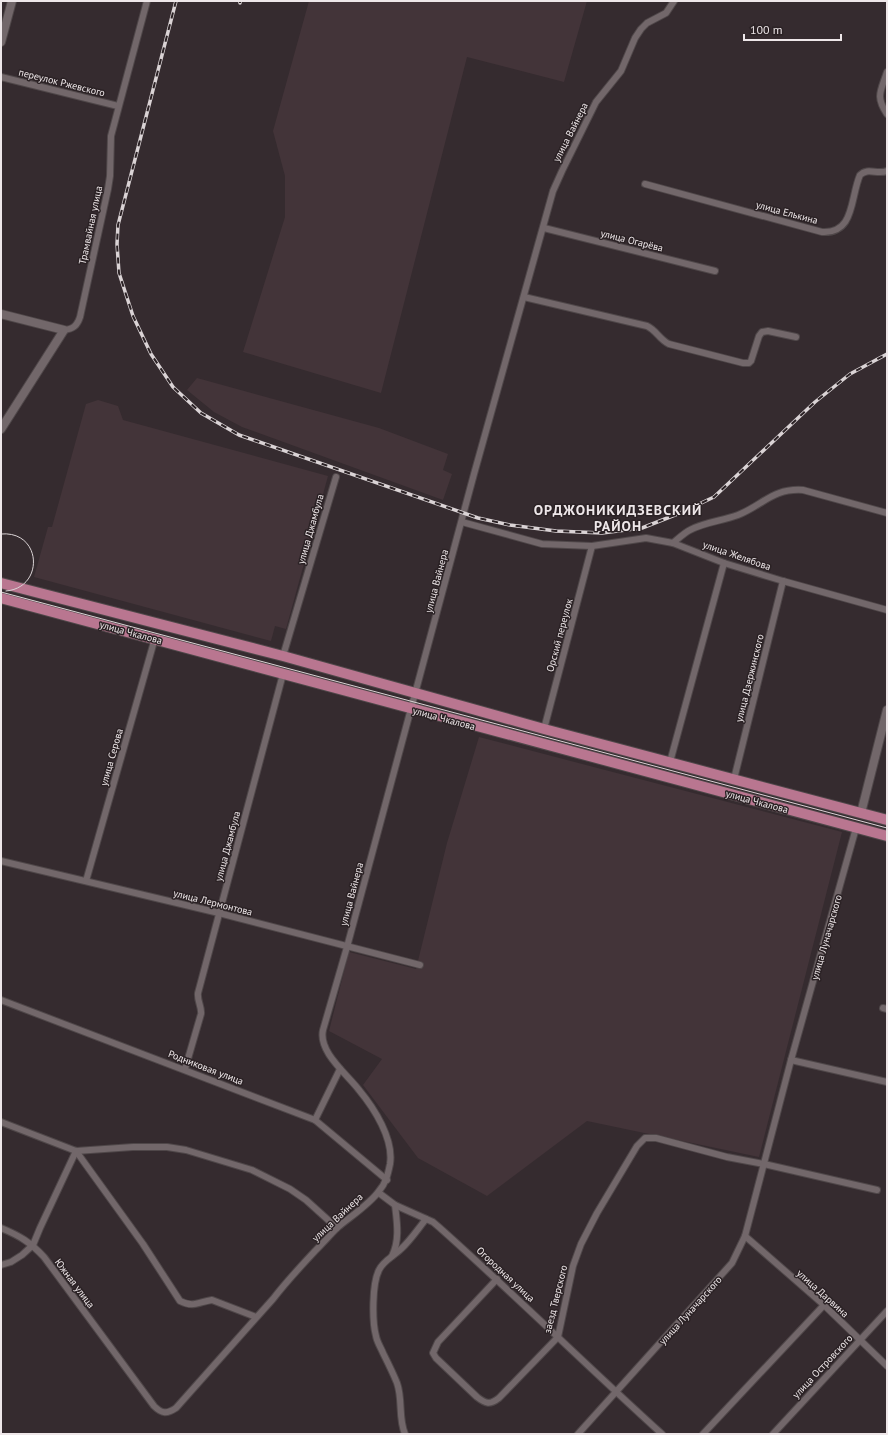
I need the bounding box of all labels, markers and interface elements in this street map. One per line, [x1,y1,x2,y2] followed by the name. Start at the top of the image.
[744,16,841,42] scale bar
[750,22,783,37] text: 100 m
[17,65,107,100] street label: переулок Ржевского
[550,100,591,164] street label: улица Вайнера
[76,185,105,266] street label: Трамвайная улица
[754,198,819,227] street label: улица Елькина
[599,226,665,255] street label: улица Огарёва
[294,493,327,566] street label: улица Джамбула
[534,501,702,535] district label: ОРДЖОНИКИДЗЕВСКИЙ РАЙОН
[701,538,773,573] street label: улица Желябова
[422,548,451,614] street label: улица Вайнера
[543,597,576,673] street label: Орский переулок
[98,618,164,647] street label: улица Чкалова
[732,633,767,723] street label: улица Дзержинского
[411,704,477,733] street label: улица Чкалова
[97,727,126,787] street label: улица Серова
[724,787,790,816] street label: улица Чкалова
[212,809,243,883] street label: улица Джамбула
[337,861,366,927] street label: улица Вайнера
[172,886,254,919] street label: улица Лермонтова
[808,893,845,981] street label: улица Луначарского
[166,1047,245,1088] street label: Родниковая улица
[309,1190,366,1244] street label: улица Вайнера
[474,1244,538,1305] street label: Огородная улица
[52,1256,97,1311] street label: Южная улица
[541,1264,570,1335] street label: заезд Тверского
[794,1267,851,1320] street label: улица Дарвина
[656,1273,725,1347] street label: улица Луначарского
[789,1332,855,1401] street label: улица Островского

